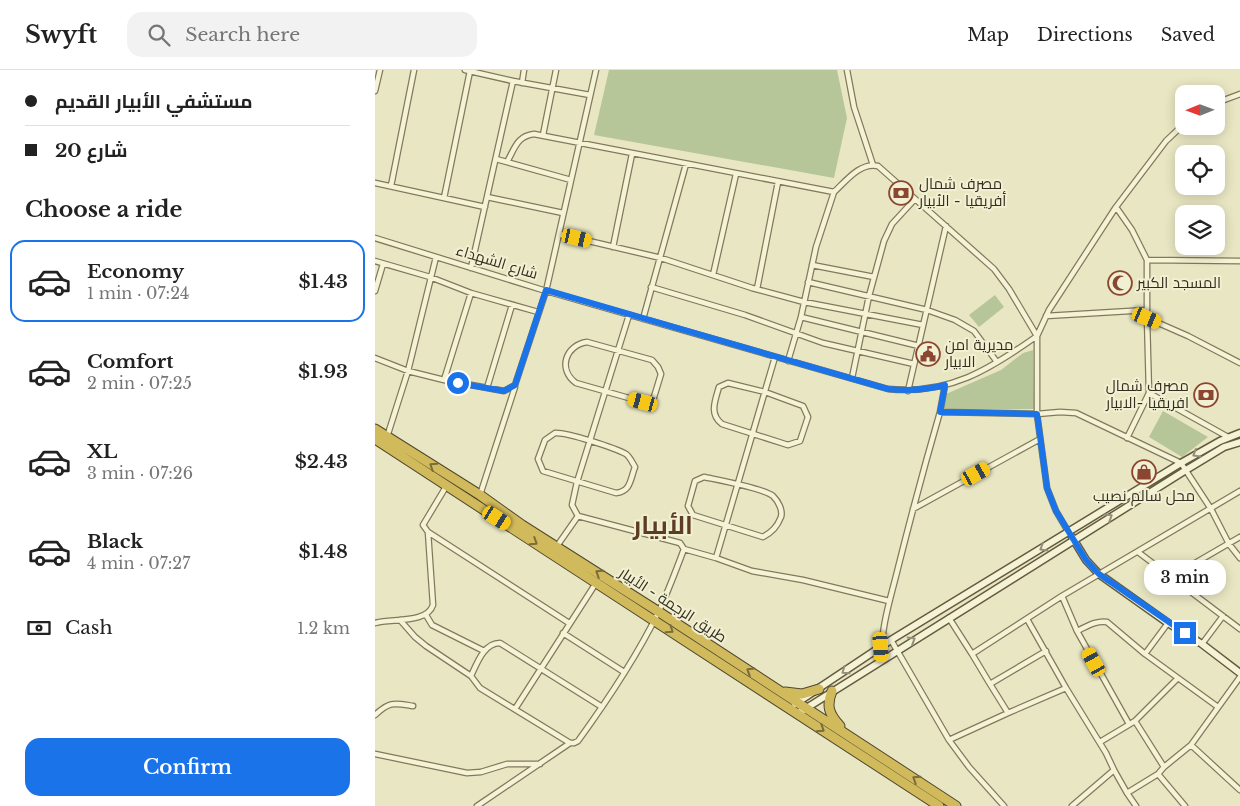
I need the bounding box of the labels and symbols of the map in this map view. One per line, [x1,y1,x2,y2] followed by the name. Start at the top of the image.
[1175,85,1225,135] north arrow
[918,174,1006,210] place label: مصرف شمال أفريقيا - الأبيار
[888,180,914,206] bank icon: مصرف شمال أفريقيا - الأبيار
[560,227,593,249] car
[453,240,540,285] street label: شارع الشهداء
[1107,270,1133,296] mosque icon: المسجد الكبير
[1136,273,1221,292] place label: المسجد الكبير
[1130,305,1163,331] car
[944,335,1014,371] place label: مديرية امن الابيار
[915,341,941,367] public building icon: مديرية امن الابيار
[447,372,469,394] route start
[1105,376,1189,412] place label: مصرف شمال افريقيا -الابيار
[1193,382,1219,408] bank icon: مصرف شمال افريقيا -الابيار
[626,391,659,413] car
[1193,448,1202,458] one-way arrow
[1131,459,1157,485] shop icon: محل سالم نصيب
[959,460,992,488] car
[430,463,439,472] one-way arrow
[1093,486,1195,506] place label: محل سالم نصيب
[480,504,513,532] car
[632,510,693,541] district label: الأبيار
[1104,514,1113,524] one-way arrow
[528,536,537,545] one-way arrow
[1039,542,1048,552] one-way arrow
[1144,560,1226,596] callout: 3 min
[615,562,731,647] street label: طريق الرجمة - الأبيار
[595,570,604,580] one-way arrow
[1174,622,1196,644] route end
[664,624,674,633] one-way arrow
[872,632,889,662] car
[907,637,916,647] one-way arrow
[1080,645,1107,679] car
[842,665,851,674] one-way arrow
[746,668,755,678] one-way arrow
[815,722,824,732] one-way arrow
[912,776,921,785] one-way arrow

